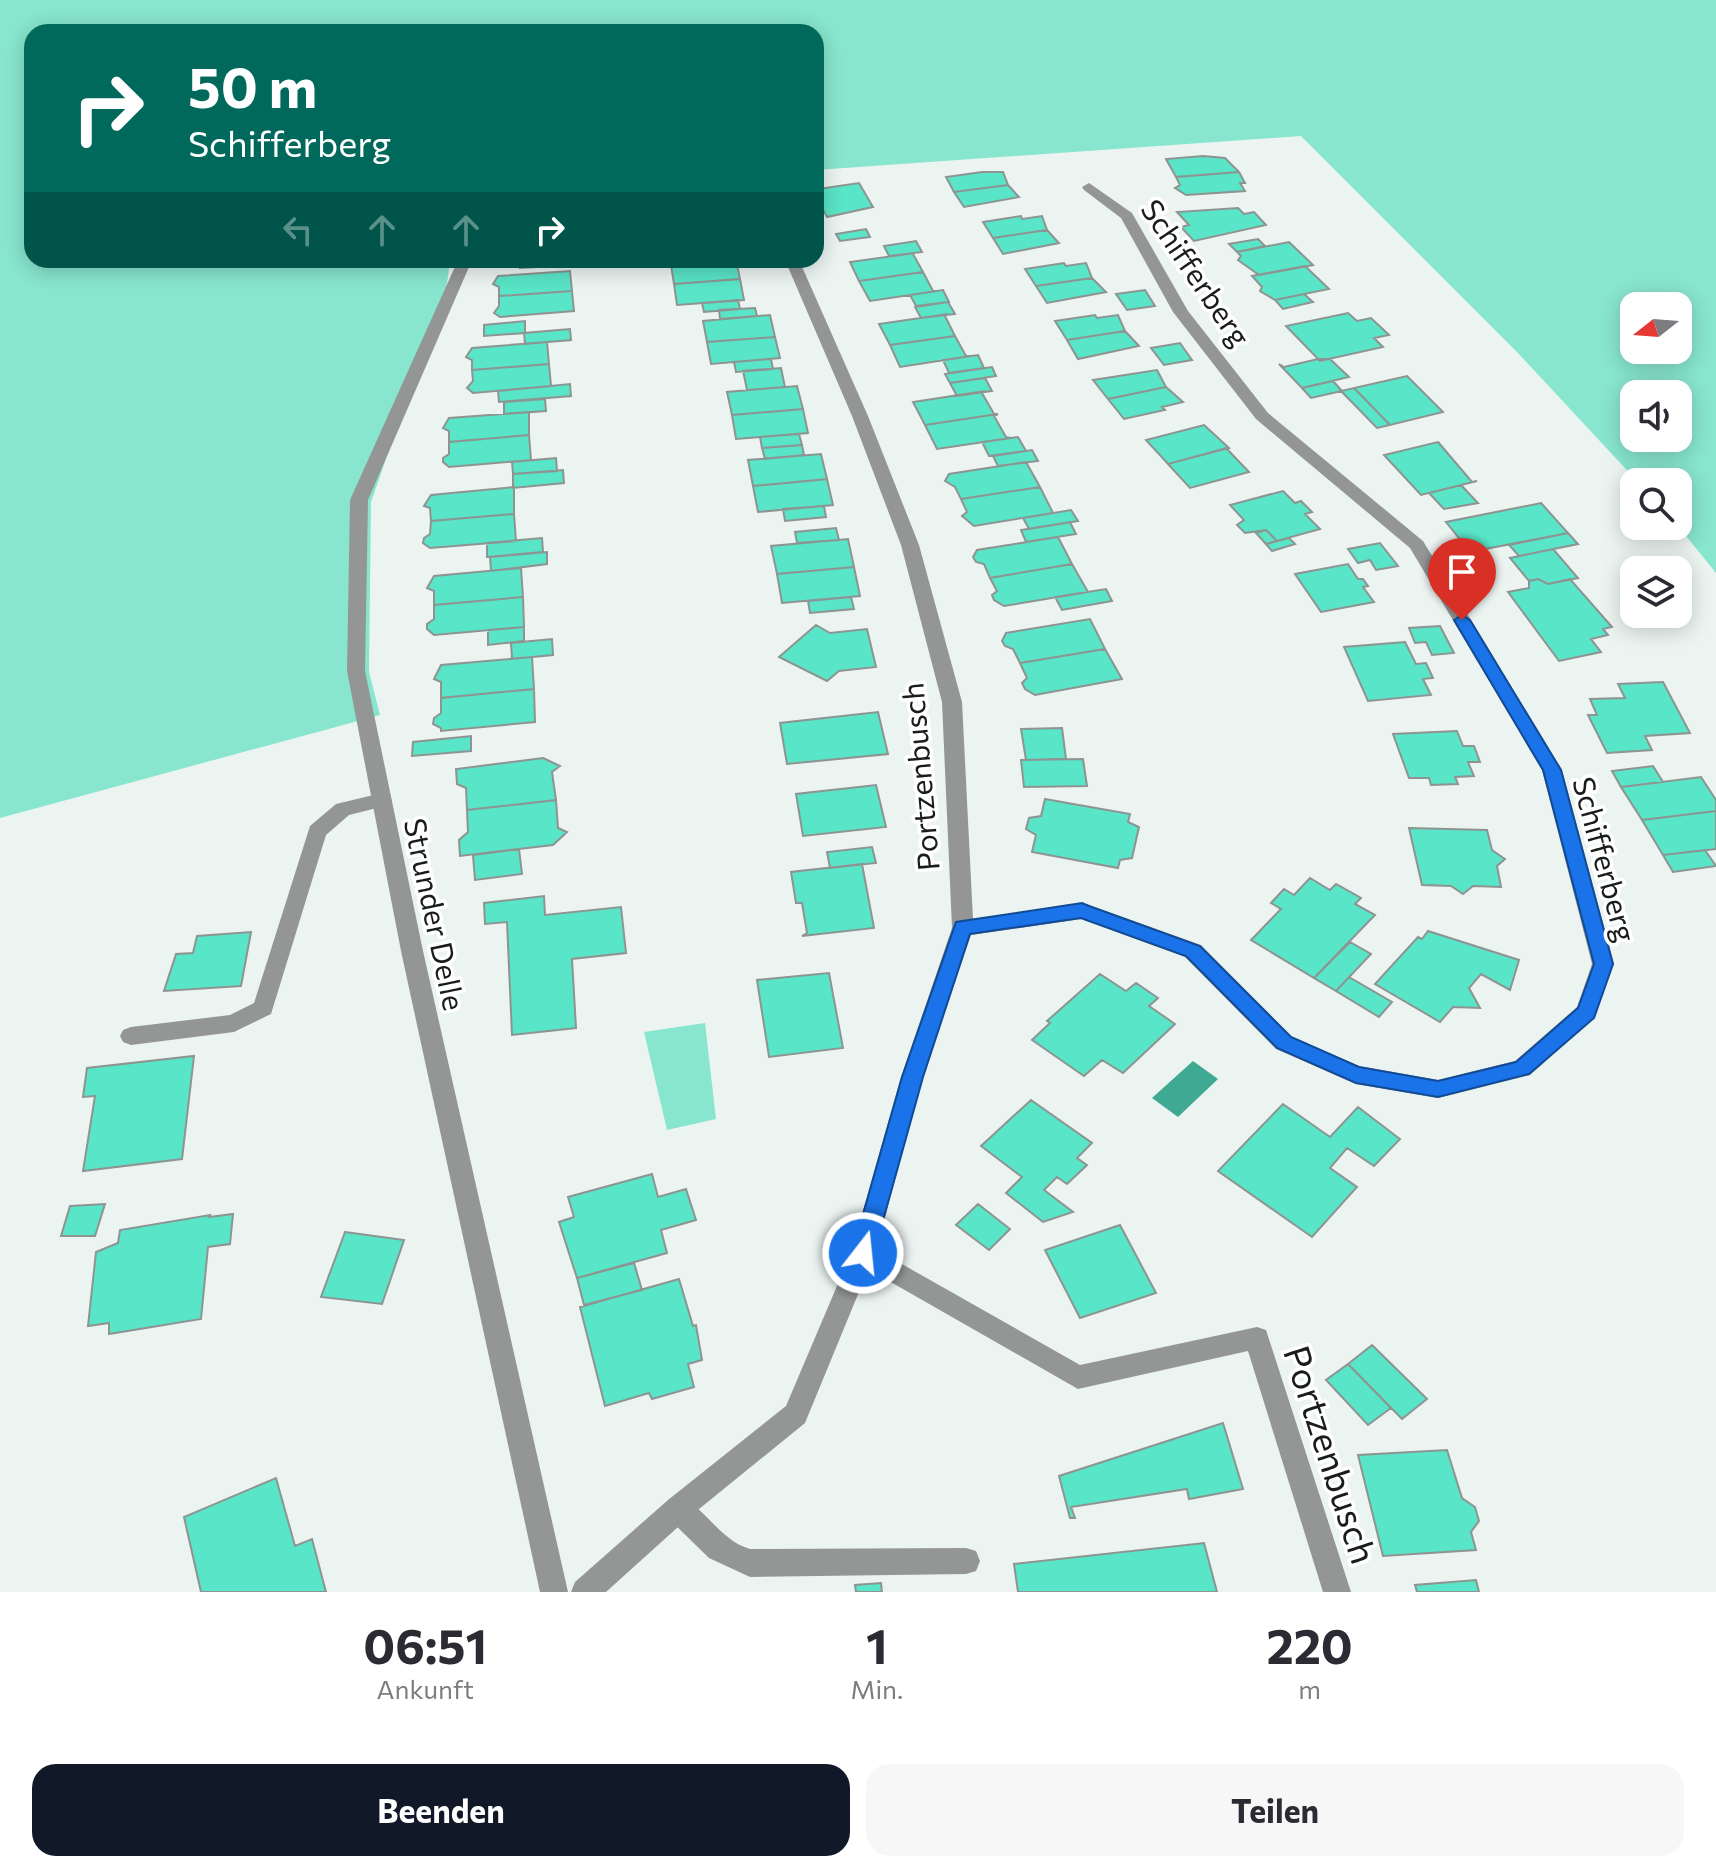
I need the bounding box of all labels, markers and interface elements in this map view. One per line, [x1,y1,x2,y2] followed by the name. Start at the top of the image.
[188,51,317,120] text: 50 m
[56,56,160,160] icon: right
[188,120,391,164] text: Schifferberg
[1134,191,1260,353] street label: Schifferberg
[276,208,320,252] icon: left
[360,208,404,252] icon: ahead
[444,208,488,252] icon: ahead
[528,208,572,252] icon: right
[1620,292,1692,364] north arrow
[1620,292,1692,628] map controls
[1620,380,1692,452] button: sound
[1620,468,1692,540] button: search
[1428,538,1496,620] pin
[1440,550,1484,594] icon: arrive
[1620,556,1692,628] button: layers
[892,681,946,873] street label: Portzenbusch
[1566,772,1646,946] street label: Schifferberg
[398,815,474,1013] street label: Strunder Delle
[821,1211,905,1295] position arrow
[1276,1340,1388,1568] street label: Portzenbusch
[363,1615,487,1674] text: 06:51
[866,1615,888,1674] text: 1
[1266,1615,1353,1674] text: 220
[377,1673,474,1704] text: Ankunft
[851,1673,903,1704] text: Min.
[1298,1673,1321,1704] text: m
[32,1764,850,1856] button: Beenden
[866,1764,1684,1856] button: Teilen

